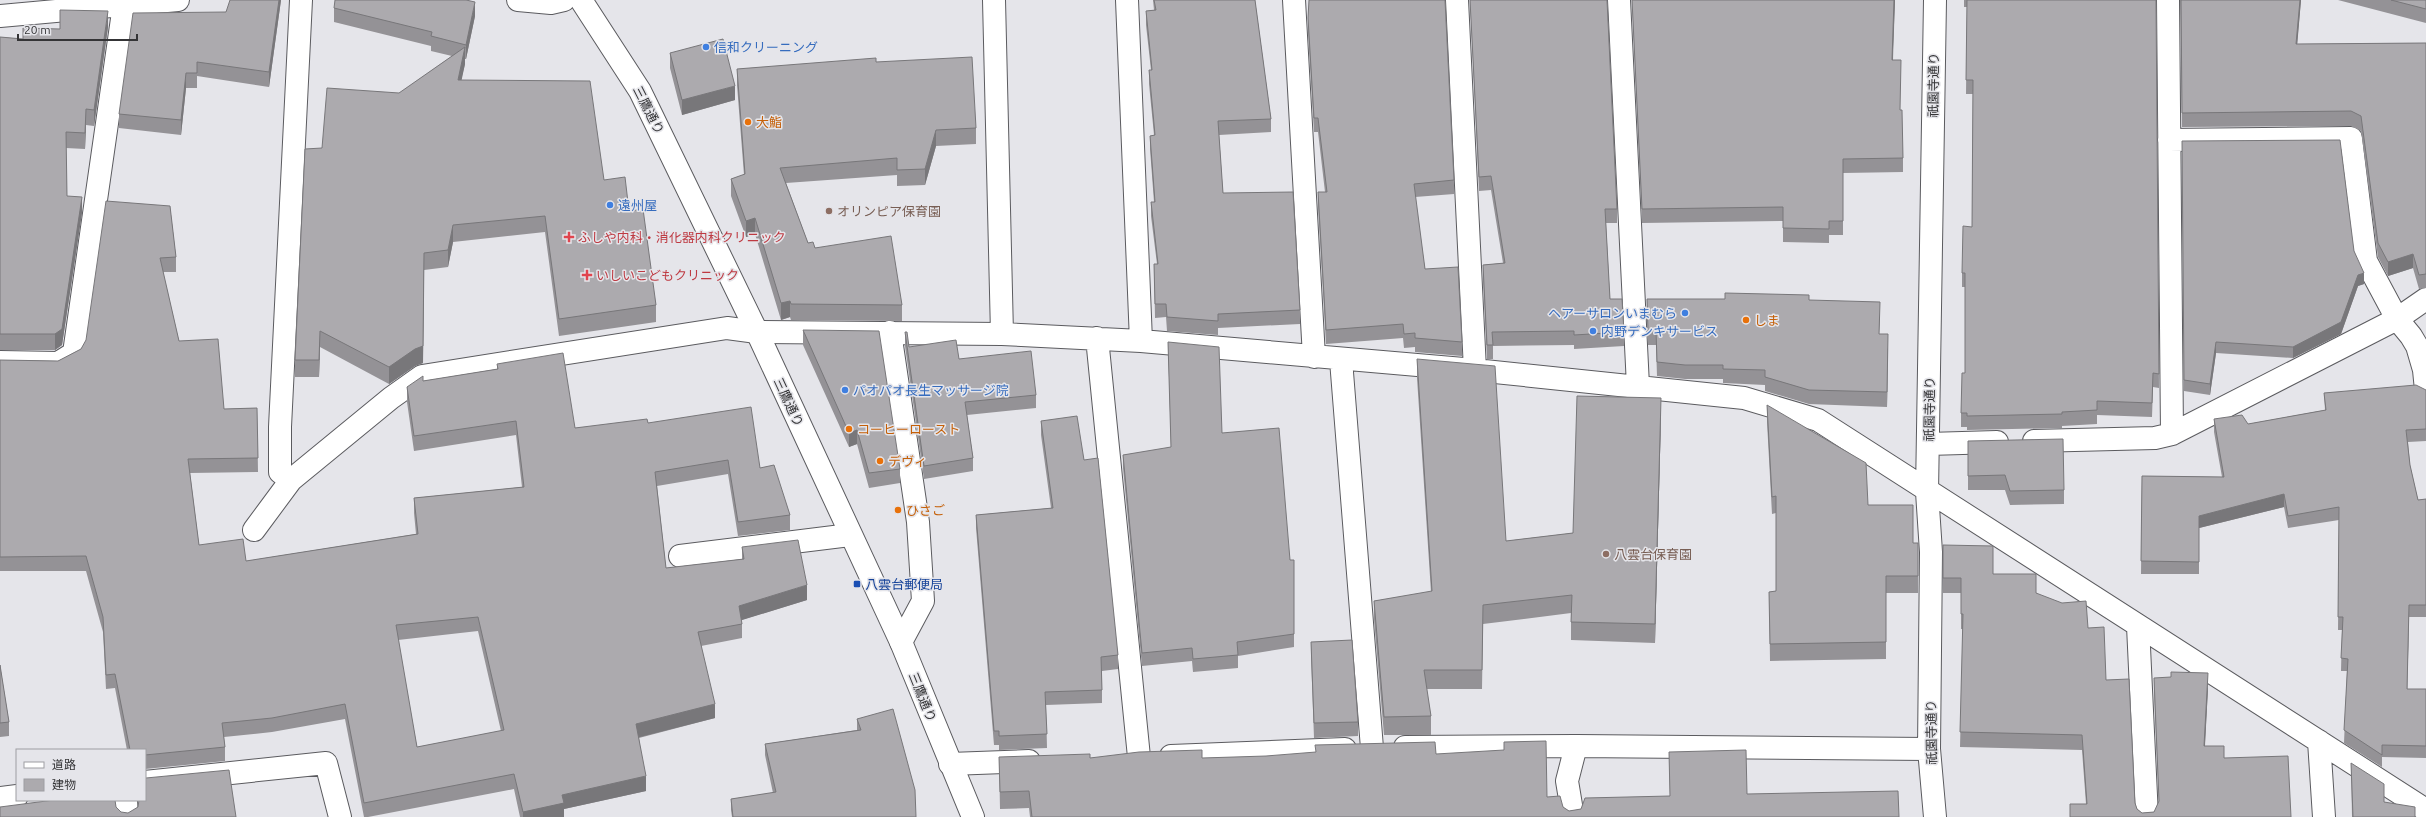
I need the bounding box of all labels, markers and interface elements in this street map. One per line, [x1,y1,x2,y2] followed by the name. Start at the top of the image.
[18,16,137,42] scale bar
[24,23,51,36] text: 20 m
[714,40,818,54] place label: 信和クリーニング
[701,42,711,52] marker: 信和クリーニング
[1925,52,1941,118] street label: 祇園寺通り
[631,84,667,136] street label: 三鷹通り
[756,115,782,129] place label: 大鮨
[743,117,753,127] marker: 大鮨
[618,198,657,212] place label: 遠州屋
[605,200,615,210] marker: 遠州屋
[837,204,941,218] place label: オリンピア保育園
[824,206,834,216] marker: オリンピア保育園
[578,230,786,244] place label: ふしや内科・消化器内科クリニック
[563,231,575,243] marker: ふしや内科・消化器内科クリニック
[596,268,739,282] place label: いしいこどもクリニック
[581,269,593,281] marker: いしいこどもクリニック
[1548,306,1677,320] place label: ヘアーサロンいまむら
[1680,308,1690,318] marker: ヘアーサロンいまむら
[1754,313,1780,327] place label: しま
[1741,315,1751,325] marker: しま
[1601,324,1718,338] place label: 内野デンキサービス
[1588,326,1598,336] marker: 内野デンキサービス
[772,375,806,429] street label: 三鷹通り
[1921,376,1937,442] street label: 祇園寺通り
[853,383,1009,397] place label: パオパオ長生マッサージ院
[840,385,850,395] marker: パオパオ長生マッサージ院
[857,422,960,436] place label: コーヒーロースト
[844,424,854,434] marker: コーヒーロースト
[888,454,927,468] place label: デヴィ
[875,456,885,466] marker: デヴィ
[906,503,945,517] place label: ひさご
[893,505,903,515] marker: ひさご
[1614,547,1692,561] place label: 八雲台保育園
[1601,549,1611,559] marker: 八雲台保育園
[865,577,943,591] place label: 八雲台郵便局
[852,579,862,589] marker: 八雲台郵便局
[907,670,939,724] street label: 三鷹通り
[1923,699,1939,765] street label: 祇園寺通り
[16,749,146,801] legend
[52,758,76,771] text: 道路
[52,778,76,791] text: 建物

